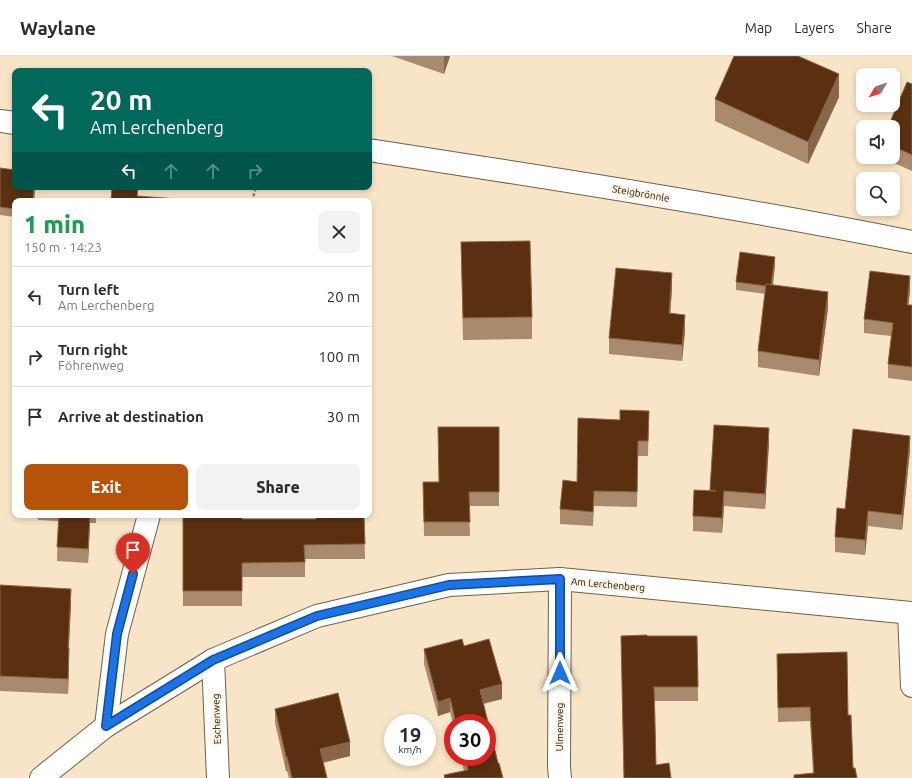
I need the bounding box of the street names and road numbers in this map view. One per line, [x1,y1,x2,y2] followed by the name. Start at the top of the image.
[611,183,670,204] street label: Steigbrönnle
[570,576,645,593] street label: Am Lerchenberg
[210,694,223,744] street label: Eschenweg
[554,703,565,751] street label: Ulmenweg

